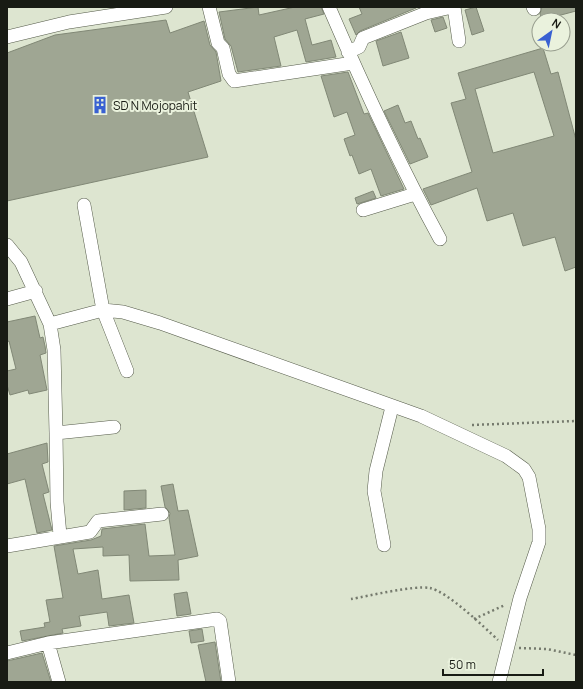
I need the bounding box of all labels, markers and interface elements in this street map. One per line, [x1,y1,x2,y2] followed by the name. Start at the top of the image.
[531,12,571,52] north arrow
[549,15,564,32] text: N
[90,95,110,115] building icon: SD N Mojopahit
[113,97,197,114] place label: SD N Mojopahit
[443,651,543,677] scale bar
[449,656,476,673] text: 50 m

